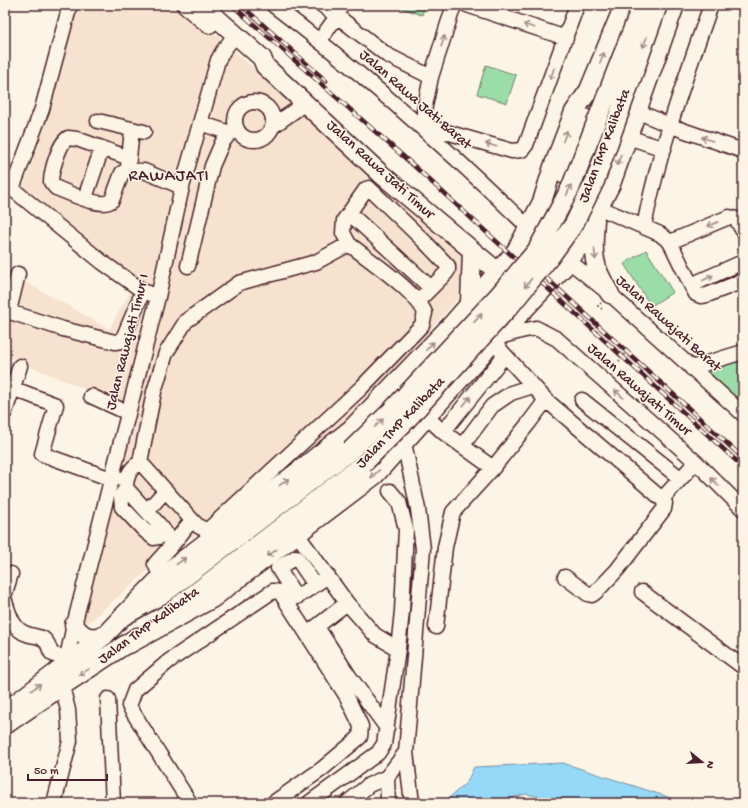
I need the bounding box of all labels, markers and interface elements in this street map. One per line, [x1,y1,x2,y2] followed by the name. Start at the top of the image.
[523,21,535,29] one-way arrow
[640,35,648,47] one-way arrow
[439,36,447,48] one-way arrow
[355,46,476,155] street label: Jalan Rawa Jati Barat
[599,52,607,64] one-way arrow
[548,68,556,80] one-way arrow
[575,86,635,205] street label: Jalan TMP Kalibata
[322,117,439,224] street label: Jalan Rawa Jati Timur
[562,130,570,142] one-way arrow
[701,134,713,142] one-way arrow
[484,141,497,148] one-way arrow
[615,154,623,166] one-way arrow
[128,167,210,187] district label: RAWAJATI
[566,185,573,197] one-way arrow
[707,221,719,229] one-way arrow
[591,248,599,261] one-way arrow
[102,272,154,412] street label: Jalan Rawajati Timur I
[611,272,726,377] street label: Jalan Rawajati Barat
[702,273,714,281] one-way arrow
[524,277,533,288] one-way arrow
[473,313,482,323] one-way arrow
[583,340,696,441] street label: Jalan Rawajati Timur
[425,341,435,351] one-way arrow
[353,373,450,473] street label: Jalan TMP Kalibata
[614,390,624,399] one-way arrow
[463,396,472,407] one-way arrow
[374,418,384,428] one-way arrow
[370,469,380,478] one-way arrow
[710,477,720,487] one-way arrow
[279,478,290,487] one-way arrow
[266,548,277,557] one-way arrow
[175,557,186,566] one-way arrow
[95,583,204,669] street label: Jalan TMP Kalibata
[78,668,89,676] one-way arrow
[30,683,41,692] one-way arrow
[682,742,722,782] north arrow
[28,756,107,782] scale bar
[703,759,716,770] text: N
[34,765,59,779] text: 50 m

